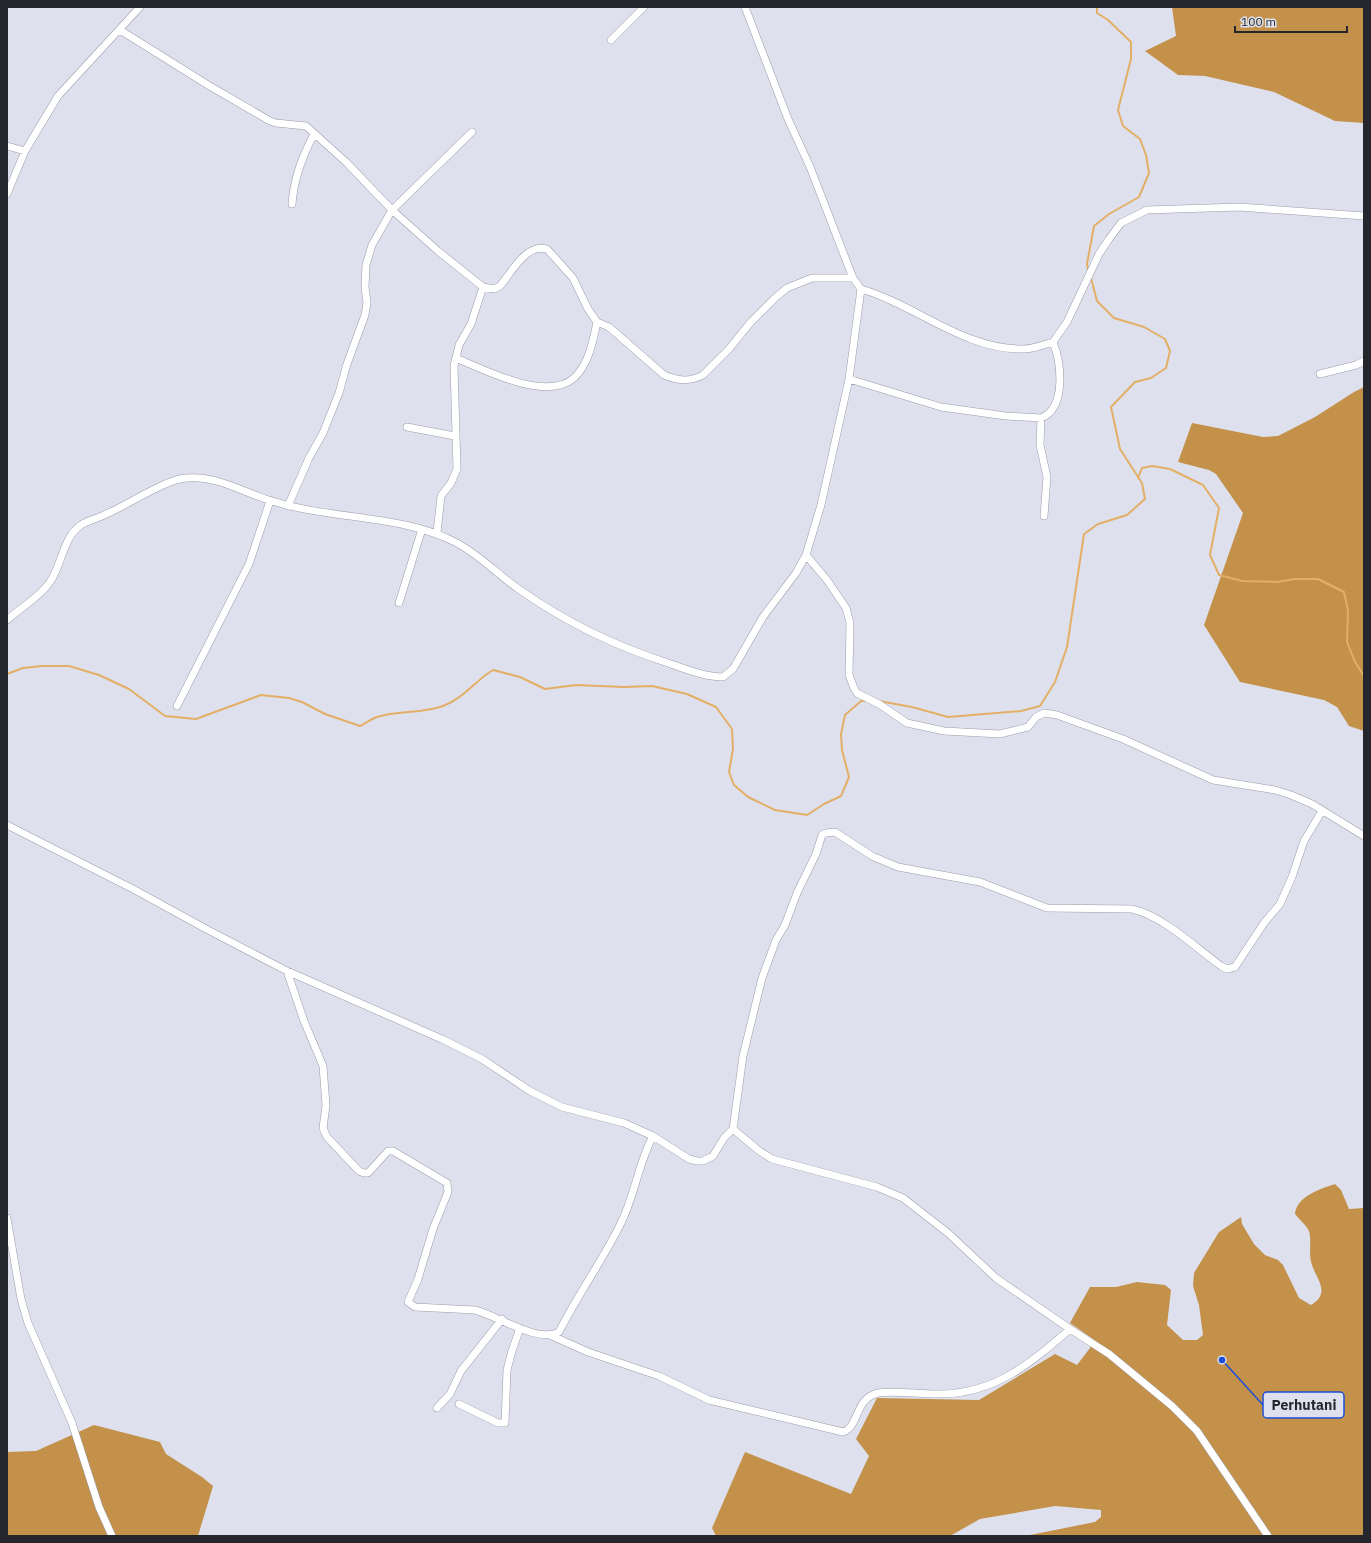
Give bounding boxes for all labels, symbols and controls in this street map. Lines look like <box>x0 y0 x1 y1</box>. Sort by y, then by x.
scale bar <box>1235 8 1347 34</box>
text: 100 m <box>1241 14 1276 29</box>
callout: Perhutani <box>1263 1392 1344 1418</box>
text: Perhutani <box>1272 1396 1336 1414</box>

